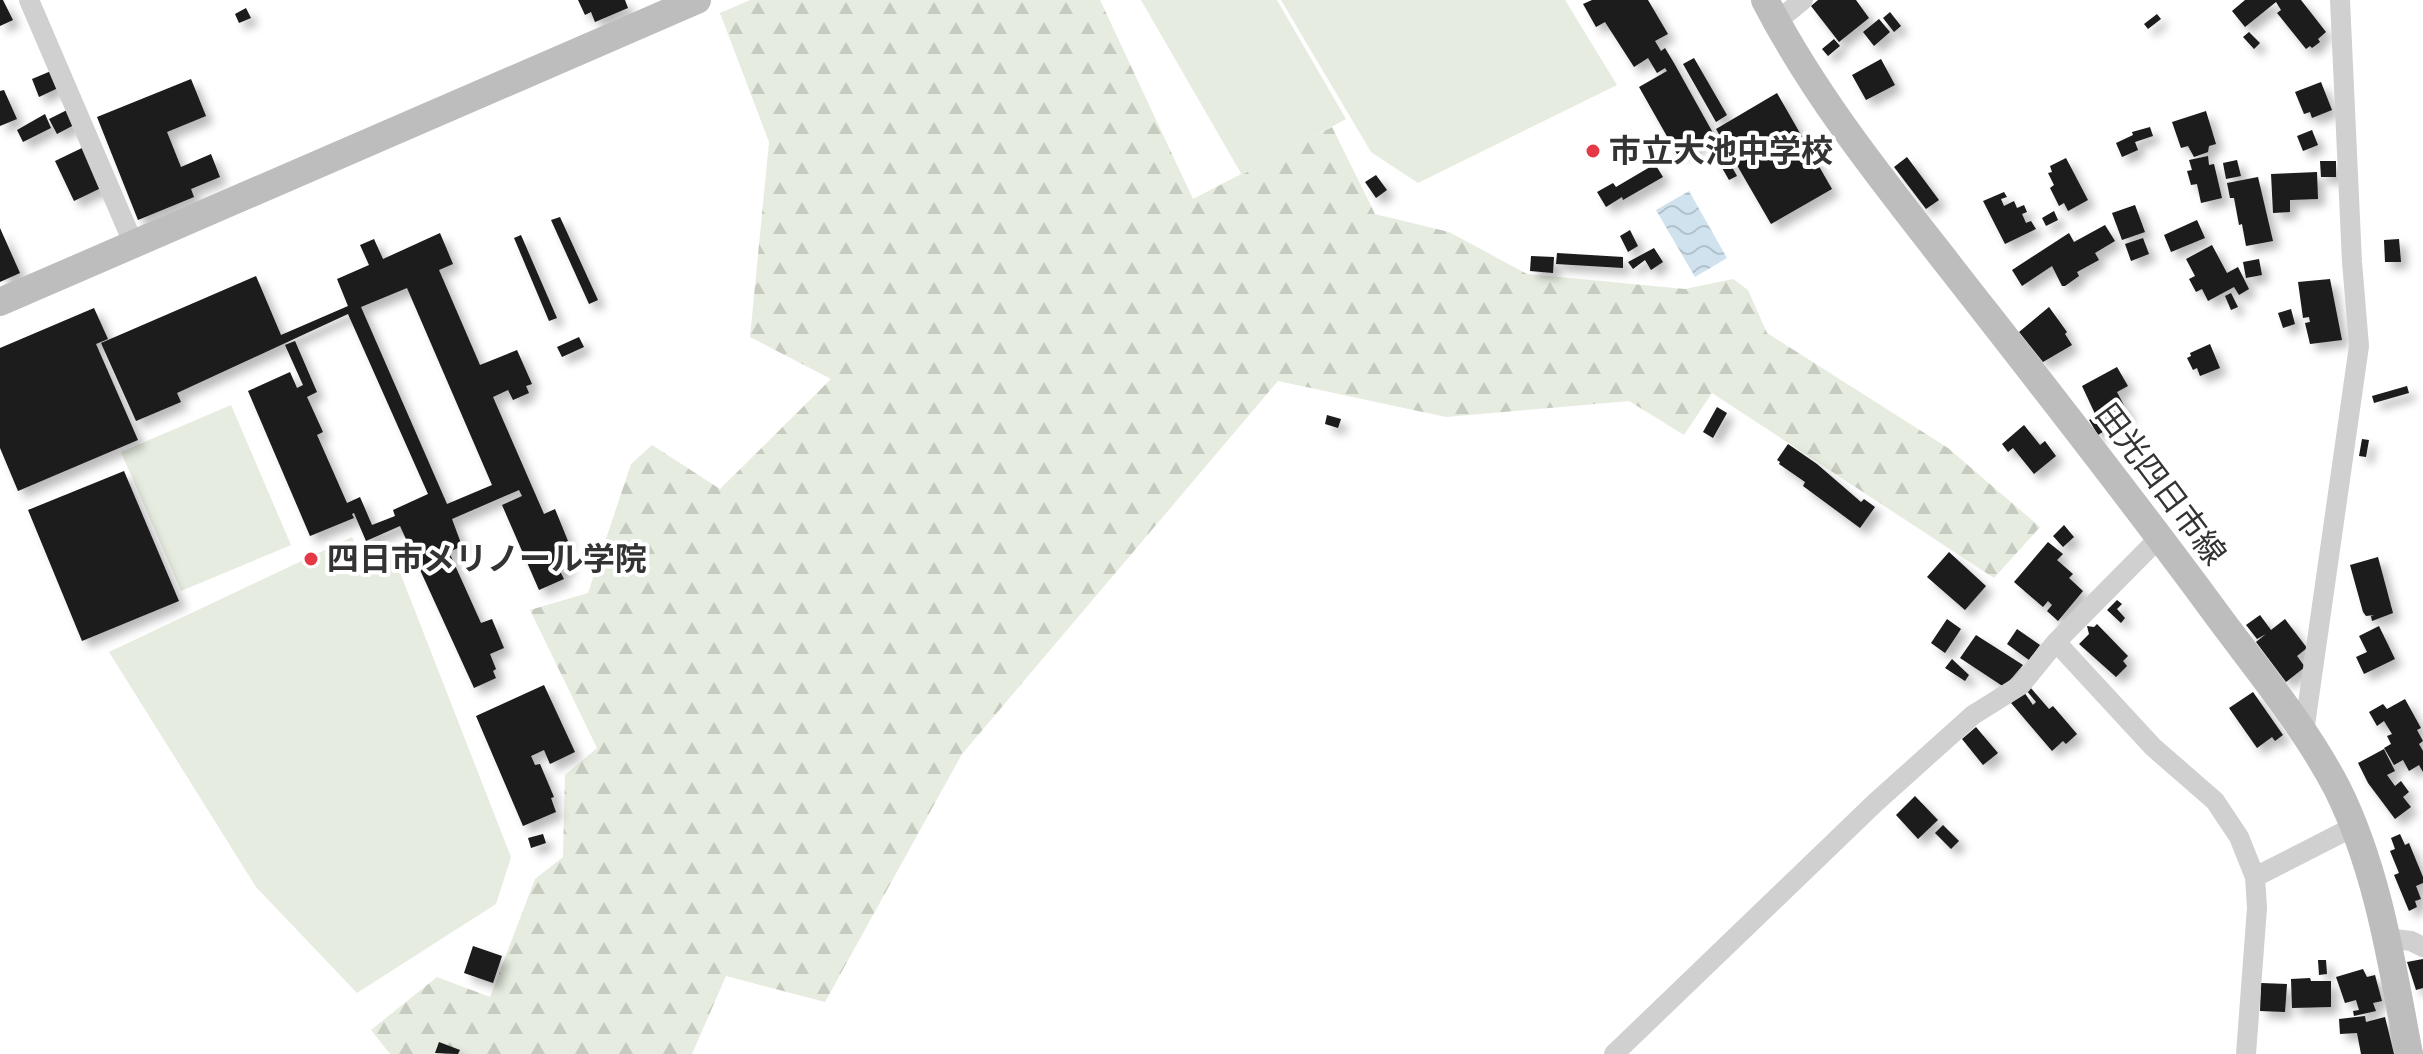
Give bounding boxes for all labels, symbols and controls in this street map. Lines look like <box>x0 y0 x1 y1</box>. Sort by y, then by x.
place label: 市立大池中学校 <box>1609 134 1833 168</box>
marker: 市立大池中学校 <box>1584 142 1602 160</box>
street label: 田光四日市線 <box>2090 397 2232 571</box>
place label: 四日市メリノール学院 <box>327 542 647 576</box>
marker: 四日市メリノール学院 <box>302 550 320 568</box>

